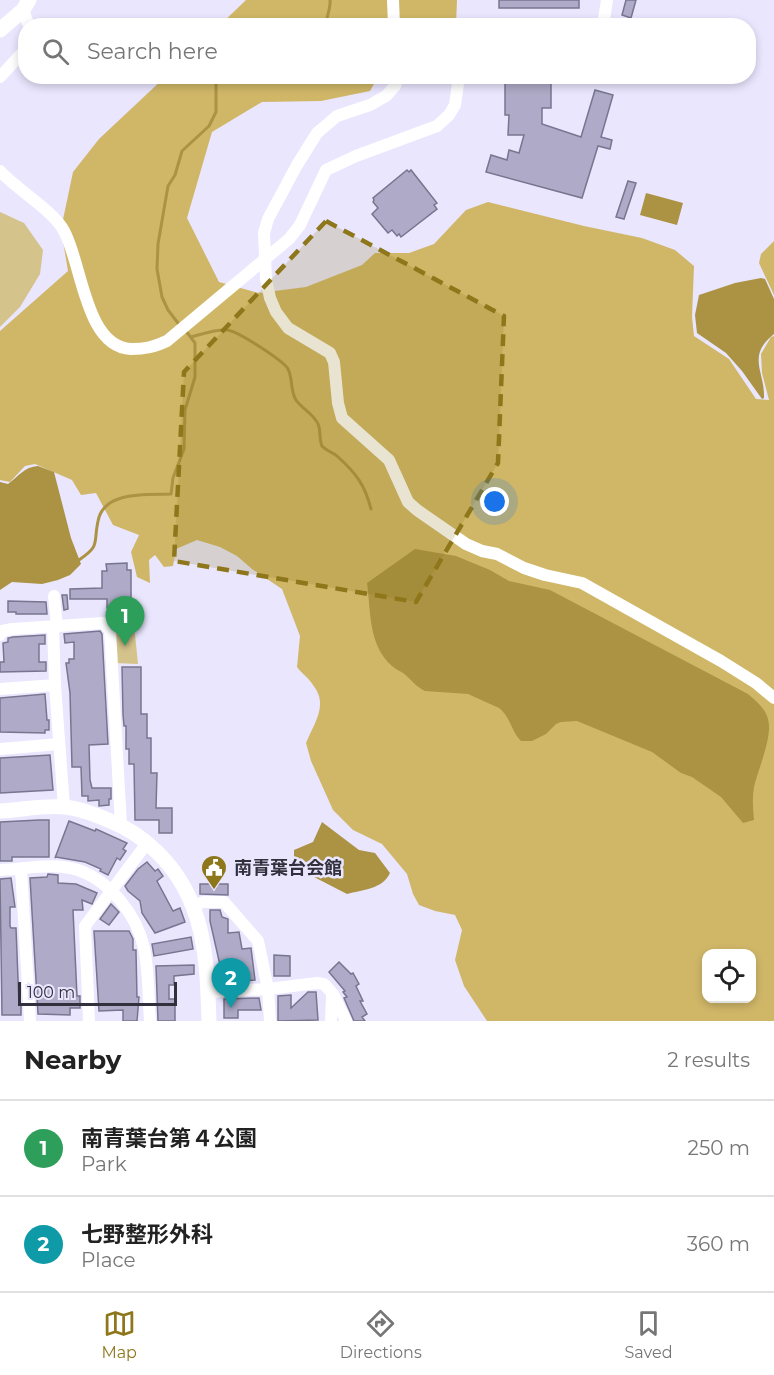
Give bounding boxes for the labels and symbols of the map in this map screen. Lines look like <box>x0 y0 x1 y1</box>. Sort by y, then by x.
your location <box>480 487 509 516</box>
pin: 1 <box>106 596 144 646</box>
public building icon: 南青葉台会館 <box>199 853 229 891</box>
place label: 南青葉台会館 <box>234 857 342 879</box>
pin: 2 <box>212 958 250 1008</box>
scale bar <box>18 979 177 1006</box>

